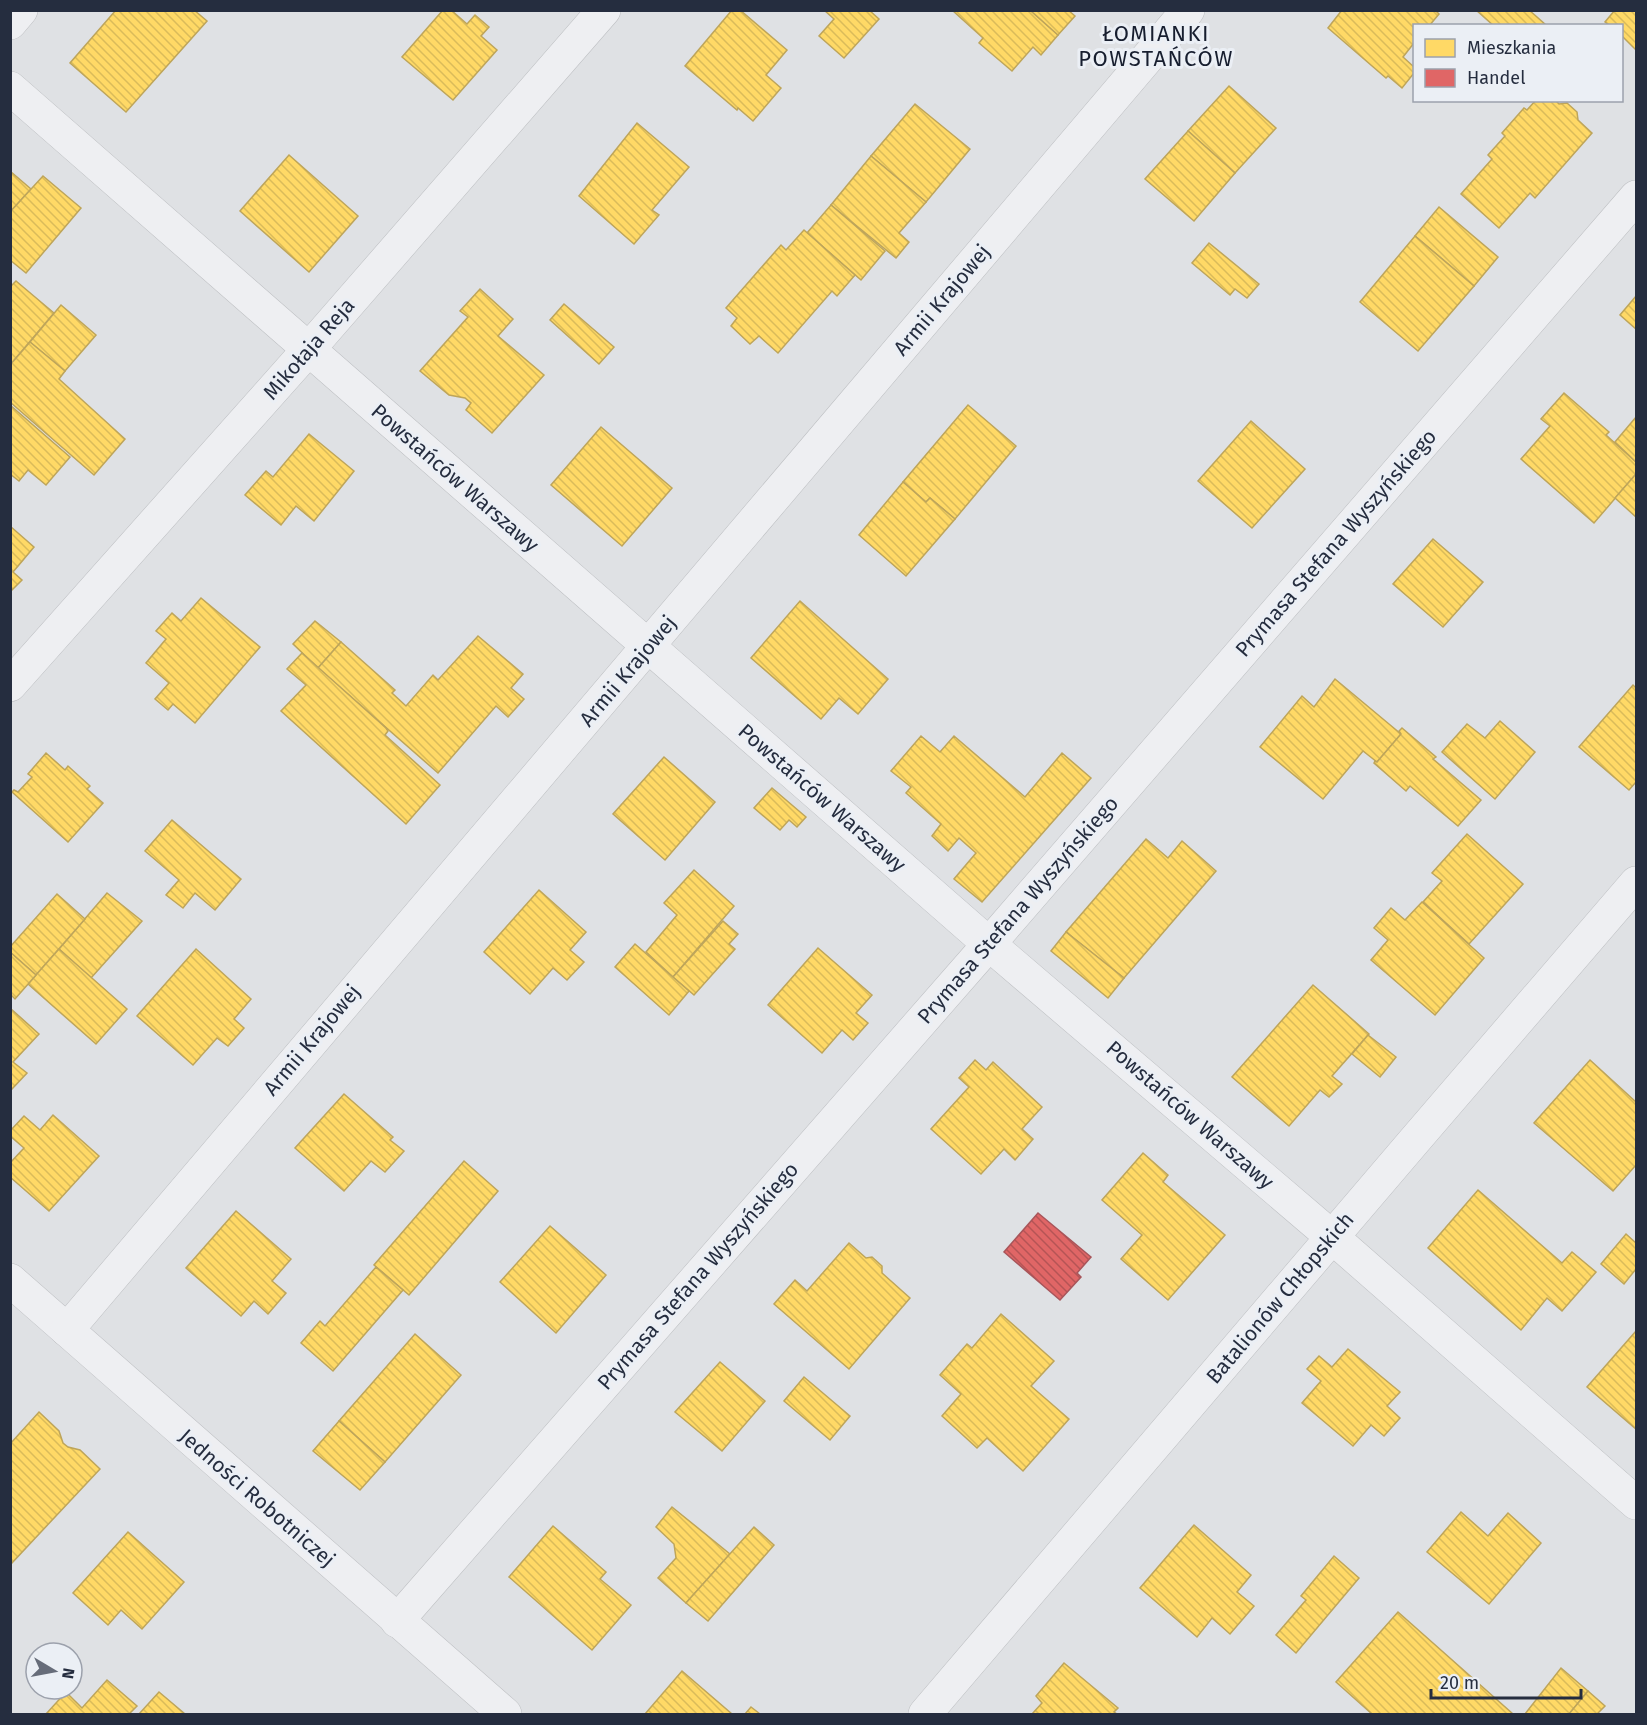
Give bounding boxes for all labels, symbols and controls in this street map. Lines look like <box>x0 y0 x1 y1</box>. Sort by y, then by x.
district label: ŁOMIANKI POWSTAŃCÓW <box>1078 20 1234 72</box>
legend <box>1413 24 1623 102</box>
text: Mieszkania <box>1467 37 1556 59</box>
text: Handel <box>1467 67 1525 89</box>
street label: Armii Krajowej <box>888 239 996 361</box>
street label: Mikołaja Reja <box>258 293 360 405</box>
street label: Powstańców Warszawy <box>366 398 545 558</box>
street label: Prymasa Stefana Wyszyńskiego <box>1230 424 1442 662</box>
street label: Armii Krajowej <box>574 610 682 732</box>
street label: Powstańców Warszawy <box>733 718 912 878</box>
street label: Prymasa Stefana Wyszyńskiego <box>912 791 1124 1029</box>
street label: Armii Krajowej <box>258 979 366 1101</box>
street label: Powstańców Warszawy <box>1101 1035 1280 1195</box>
street label: Prymasa Stefana Wyszyńskiego <box>592 1157 804 1395</box>
street label: Batalionów Chłopskich <box>1201 1207 1359 1389</box>
street label: Jedności Robotniczej <box>174 1423 340 1573</box>
north arrow <box>24 1641 84 1701</box>
scale bar <box>1431 1662 1581 1700</box>
text: N <box>58 1667 79 1680</box>
text: 20 m <box>1440 1672 1479 1694</box>

